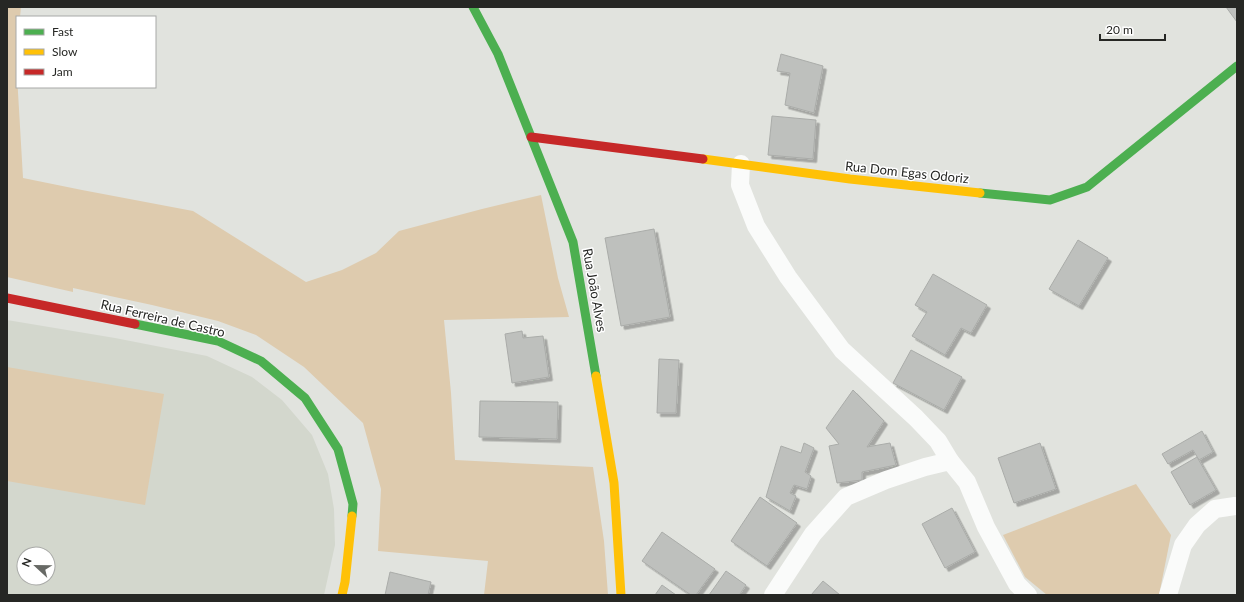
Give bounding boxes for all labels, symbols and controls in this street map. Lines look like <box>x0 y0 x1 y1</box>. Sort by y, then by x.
legend <box>16 16 156 88</box>
scale bar <box>1100 16 1165 42</box>
text: 20 m <box>1106 22 1133 37</box>
text: Fast <box>52 24 74 39</box>
text: Slow <box>52 44 78 59</box>
text: Jam <box>52 64 73 79</box>
street label: Rua Dom Egas Odoriz <box>844 158 970 186</box>
street label: Rua João Alves <box>580 247 610 333</box>
street label: Rua Ferreira de Castro <box>99 296 227 340</box>
north arrow <box>16 546 56 586</box>
text: N <box>19 556 34 568</box>

